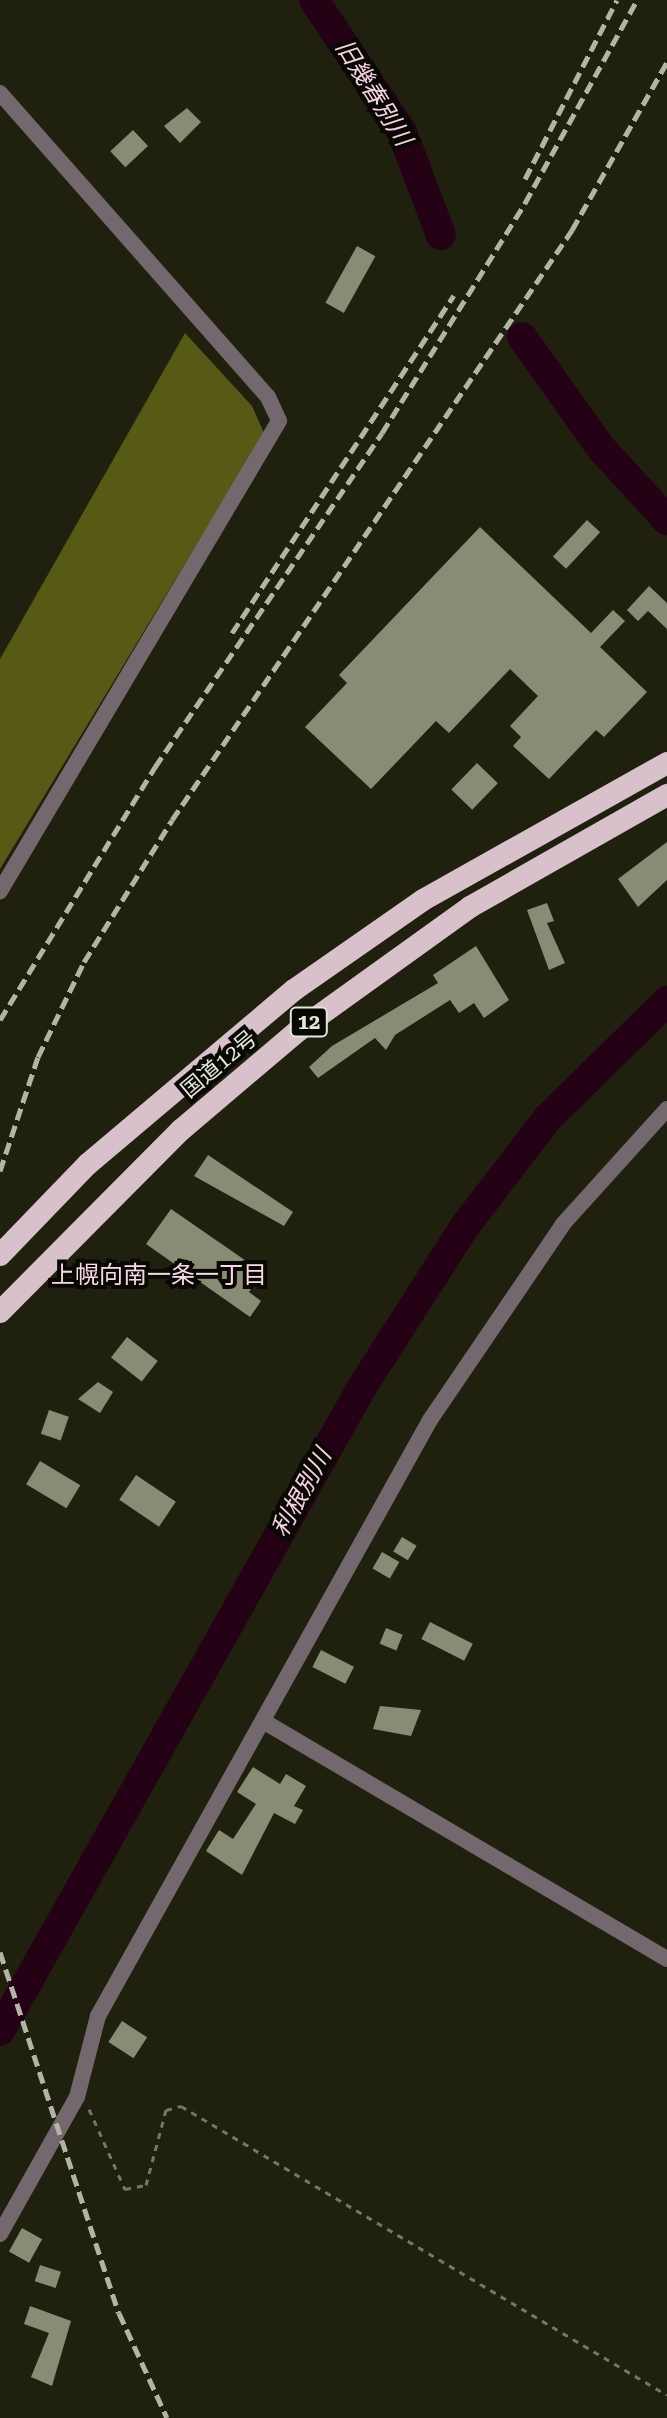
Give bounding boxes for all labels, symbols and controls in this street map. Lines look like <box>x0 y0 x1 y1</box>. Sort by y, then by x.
water label: 旧幾春別川 <box>329 34 417 152</box>
road number: 12 <box>289 1006 329 1038</box>
street label: 国道12号 <box>176 1025 262 1103</box>
district label: 上幌向南一条一丁目 <box>51 1262 267 1290</box>
water label: 利根別川 <box>266 1444 338 1542</box>

